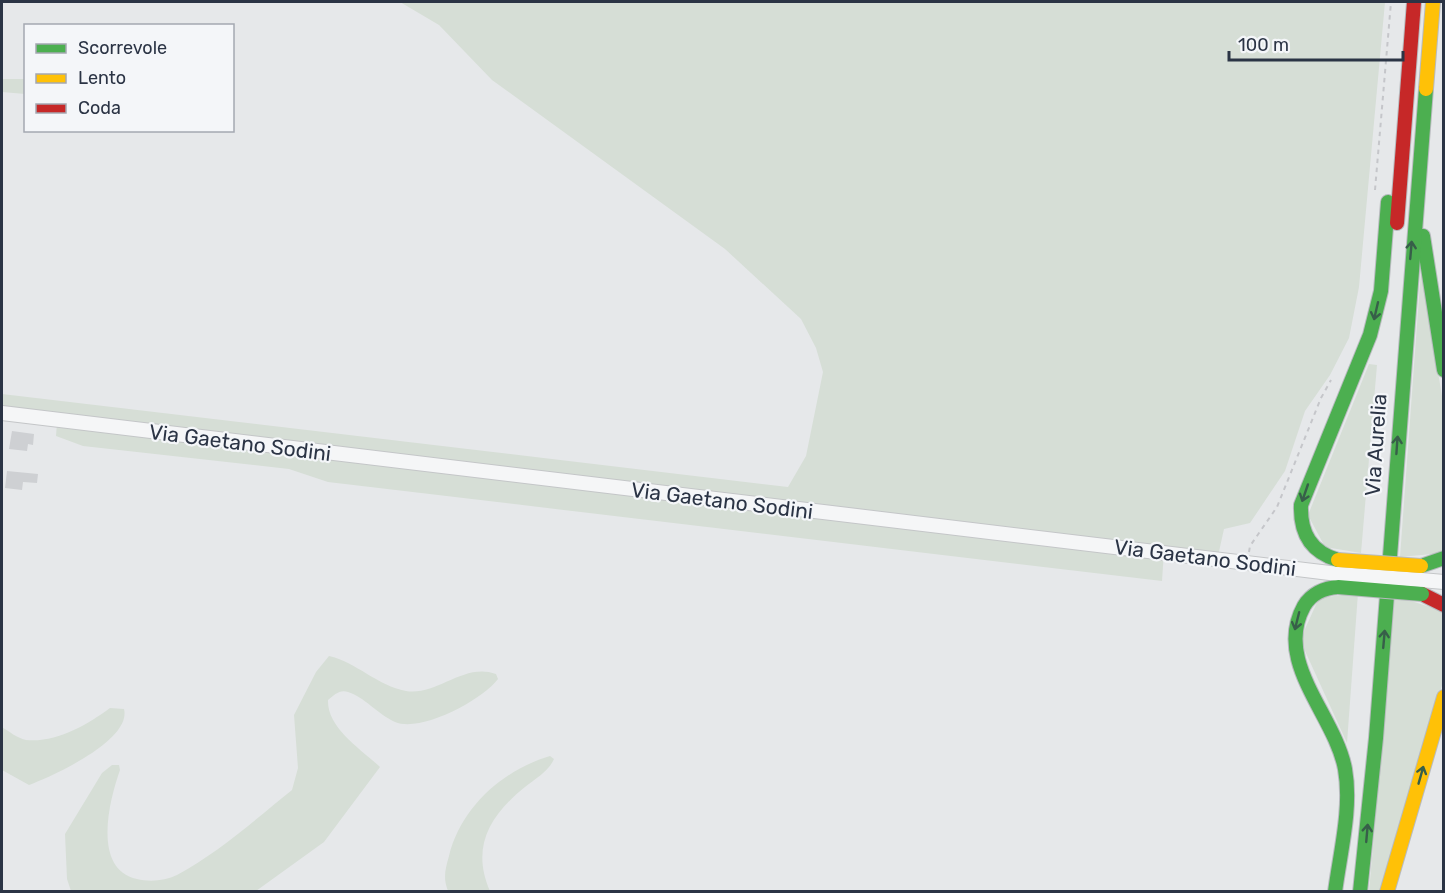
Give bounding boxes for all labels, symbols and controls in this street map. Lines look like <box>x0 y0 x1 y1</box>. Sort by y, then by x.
legend <box>24 24 234 132</box>
scale bar <box>1229 24 1403 62</box>
text: 100 m <box>1238 34 1289 56</box>
text: Scorrevole <box>78 37 167 59</box>
text: Lento <box>78 67 126 89</box>
text: Coda <box>78 97 121 119</box>
one-way arrow <box>1406 241 1417 261</box>
one-way arrow <box>1370 301 1381 320</box>
street label: Via Aurelia <box>1359 393 1392 497</box>
street label: Via Gaetano Sodini <box>148 419 333 466</box>
one-way arrow <box>1392 435 1403 455</box>
street label: Via Gaetano Sodini <box>630 477 815 524</box>
one-way arrow <box>1299 483 1310 501</box>
street label: Via Gaetano Sodini <box>1113 534 1298 581</box>
one-way arrow <box>1291 611 1303 630</box>
one-way arrow <box>1379 630 1390 650</box>
one-way arrow <box>1416 766 1427 785</box>
one-way arrow <box>1362 824 1373 844</box>

